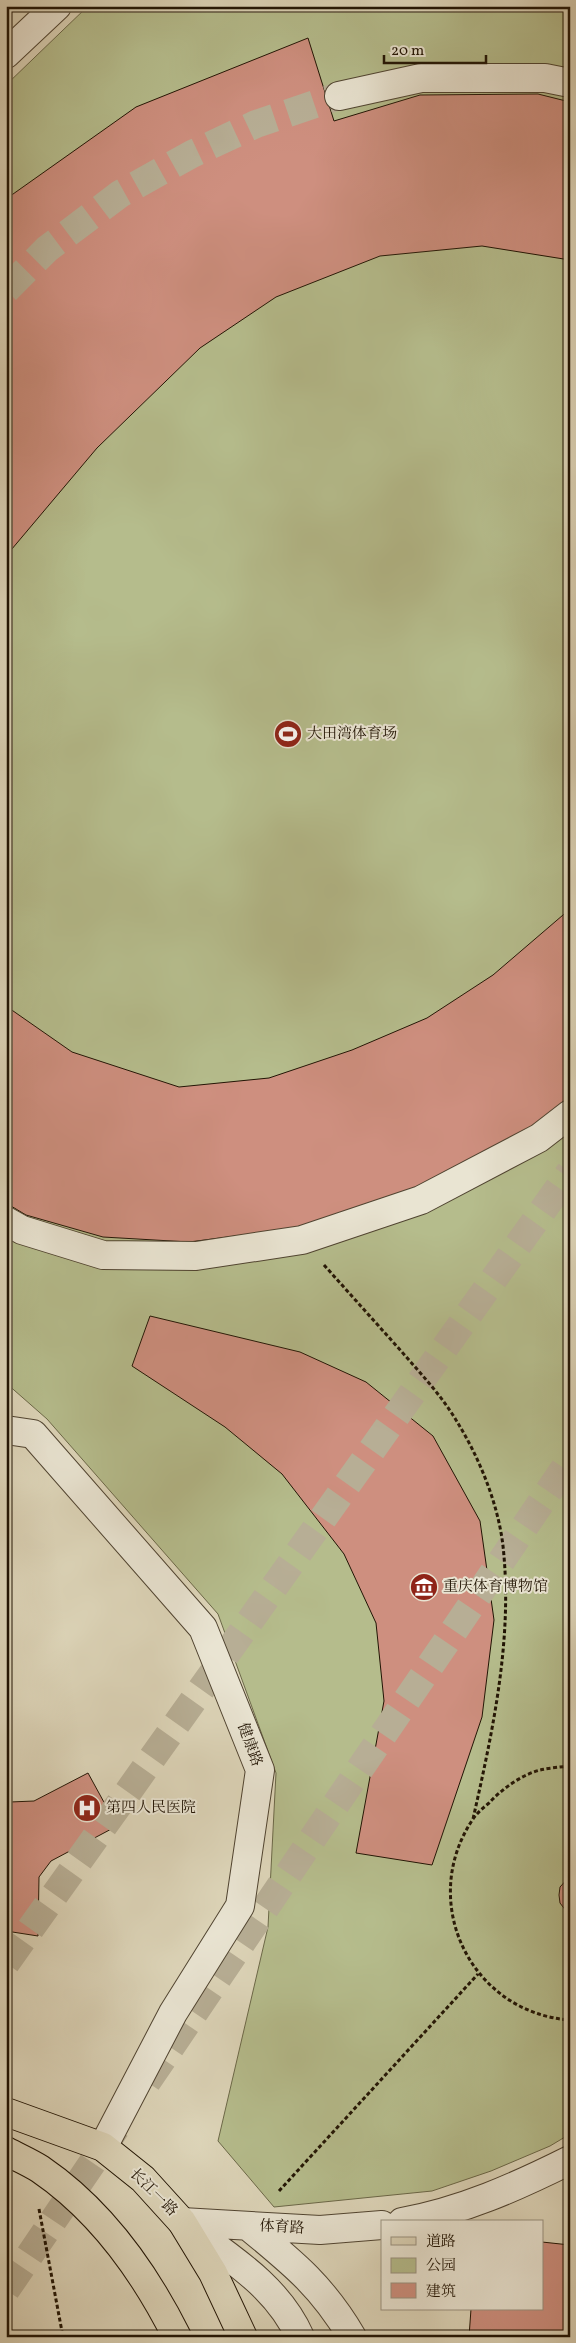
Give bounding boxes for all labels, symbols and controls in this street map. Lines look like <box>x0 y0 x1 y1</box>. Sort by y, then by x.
scale bar <box>384 32 486 64</box>
text: 20 m <box>391 41 424 62</box>
sports icon: 大田湾体育场 <box>273 719 303 749</box>
place label: 大田湾体育场 <box>307 724 397 745</box>
museum icon: 重庆体育博物馆 <box>409 1572 439 1602</box>
place label: 重庆体育博物馆 <box>443 1577 548 1598</box>
street label: 健康路 <box>231 1720 267 1770</box>
hospital icon: 第四人民医院 <box>72 1793 102 1823</box>
place label: 第四人民医院 <box>106 1798 196 1819</box>
street label: 长江一路 <box>124 2164 182 2222</box>
street label: 体育路 <box>259 2216 305 2240</box>
legend <box>381 2220 544 2310</box>
text: 道路 <box>426 2232 456 2253</box>
text: 公园 <box>426 2256 456 2277</box>
text: 建筑 <box>426 2282 456 2303</box>

